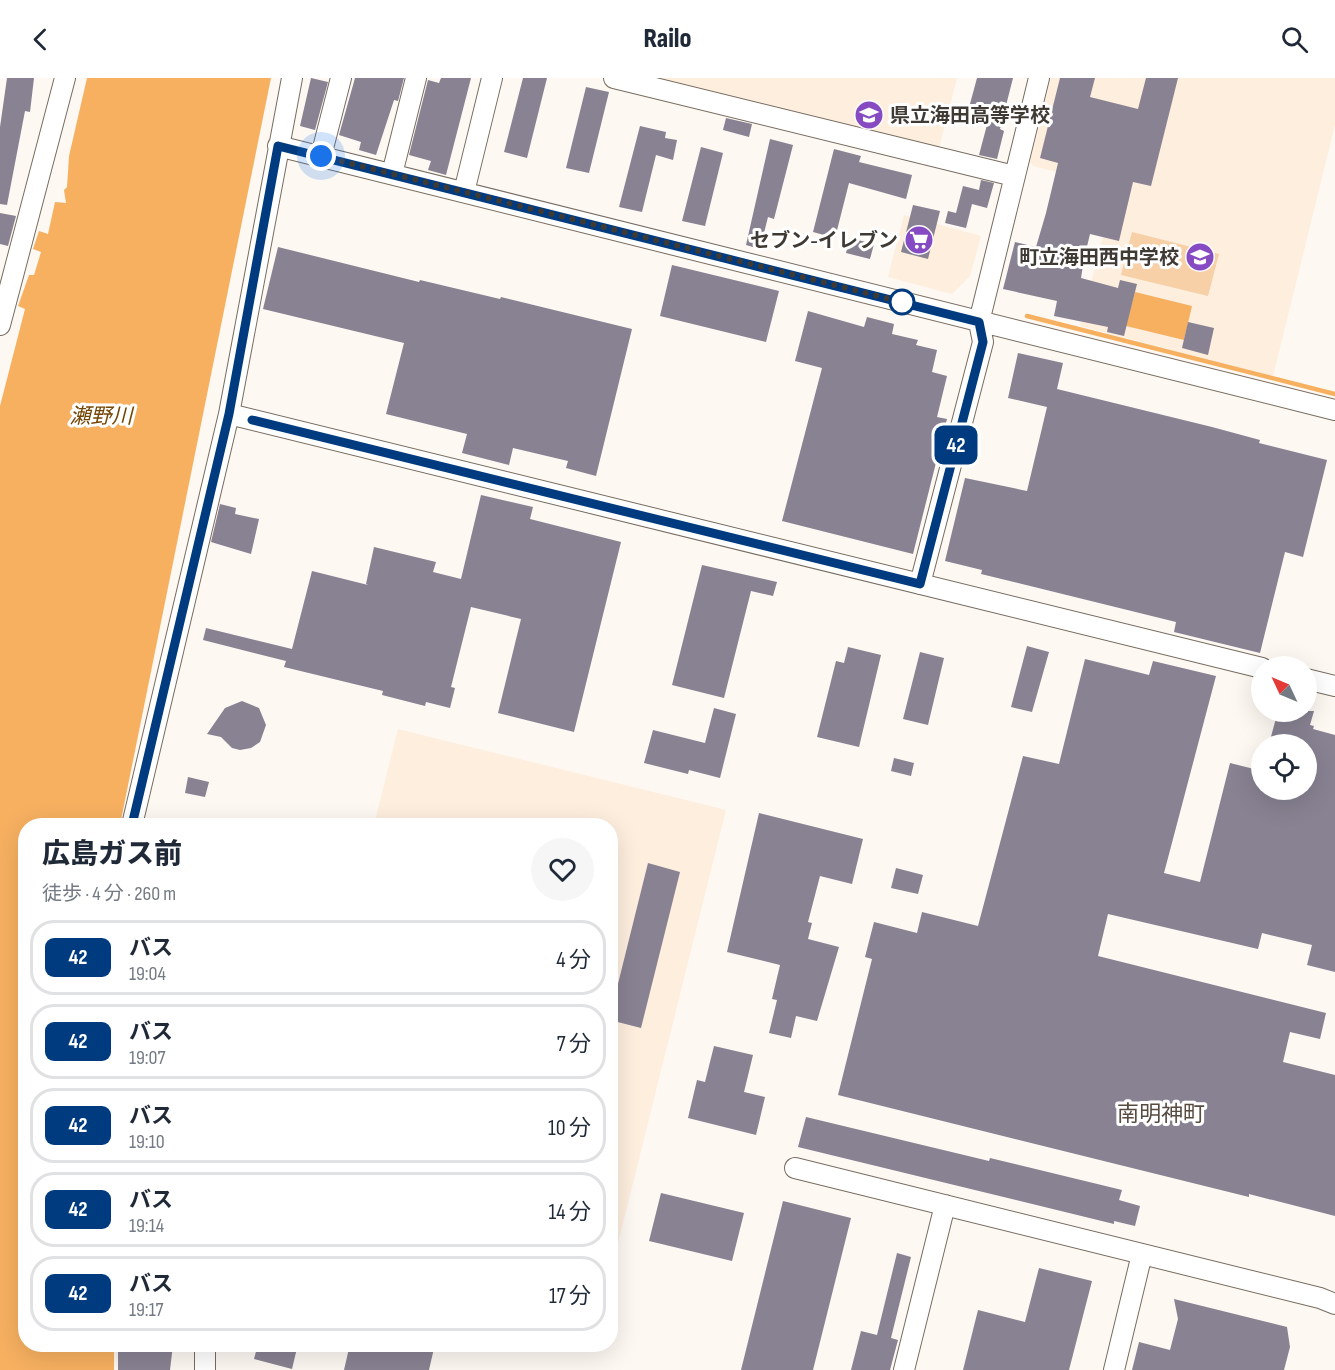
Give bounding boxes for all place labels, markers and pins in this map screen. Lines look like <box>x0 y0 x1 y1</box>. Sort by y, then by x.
school or university icon: 県立海田高等学校 <box>853 99 885 131</box>
place label: 県立海田高等学校 <box>890 104 1050 128</box>
supermarket icon: セブン-イレブン <box>903 224 935 256</box>
place label: セブン-イレブン <box>750 229 898 253</box>
school or university icon: 町立海田西中学校 <box>1184 241 1216 273</box>
place label: 町立海田西中学校 <box>1019 246 1179 270</box>
unlabelled marker <box>889 289 915 315</box>

